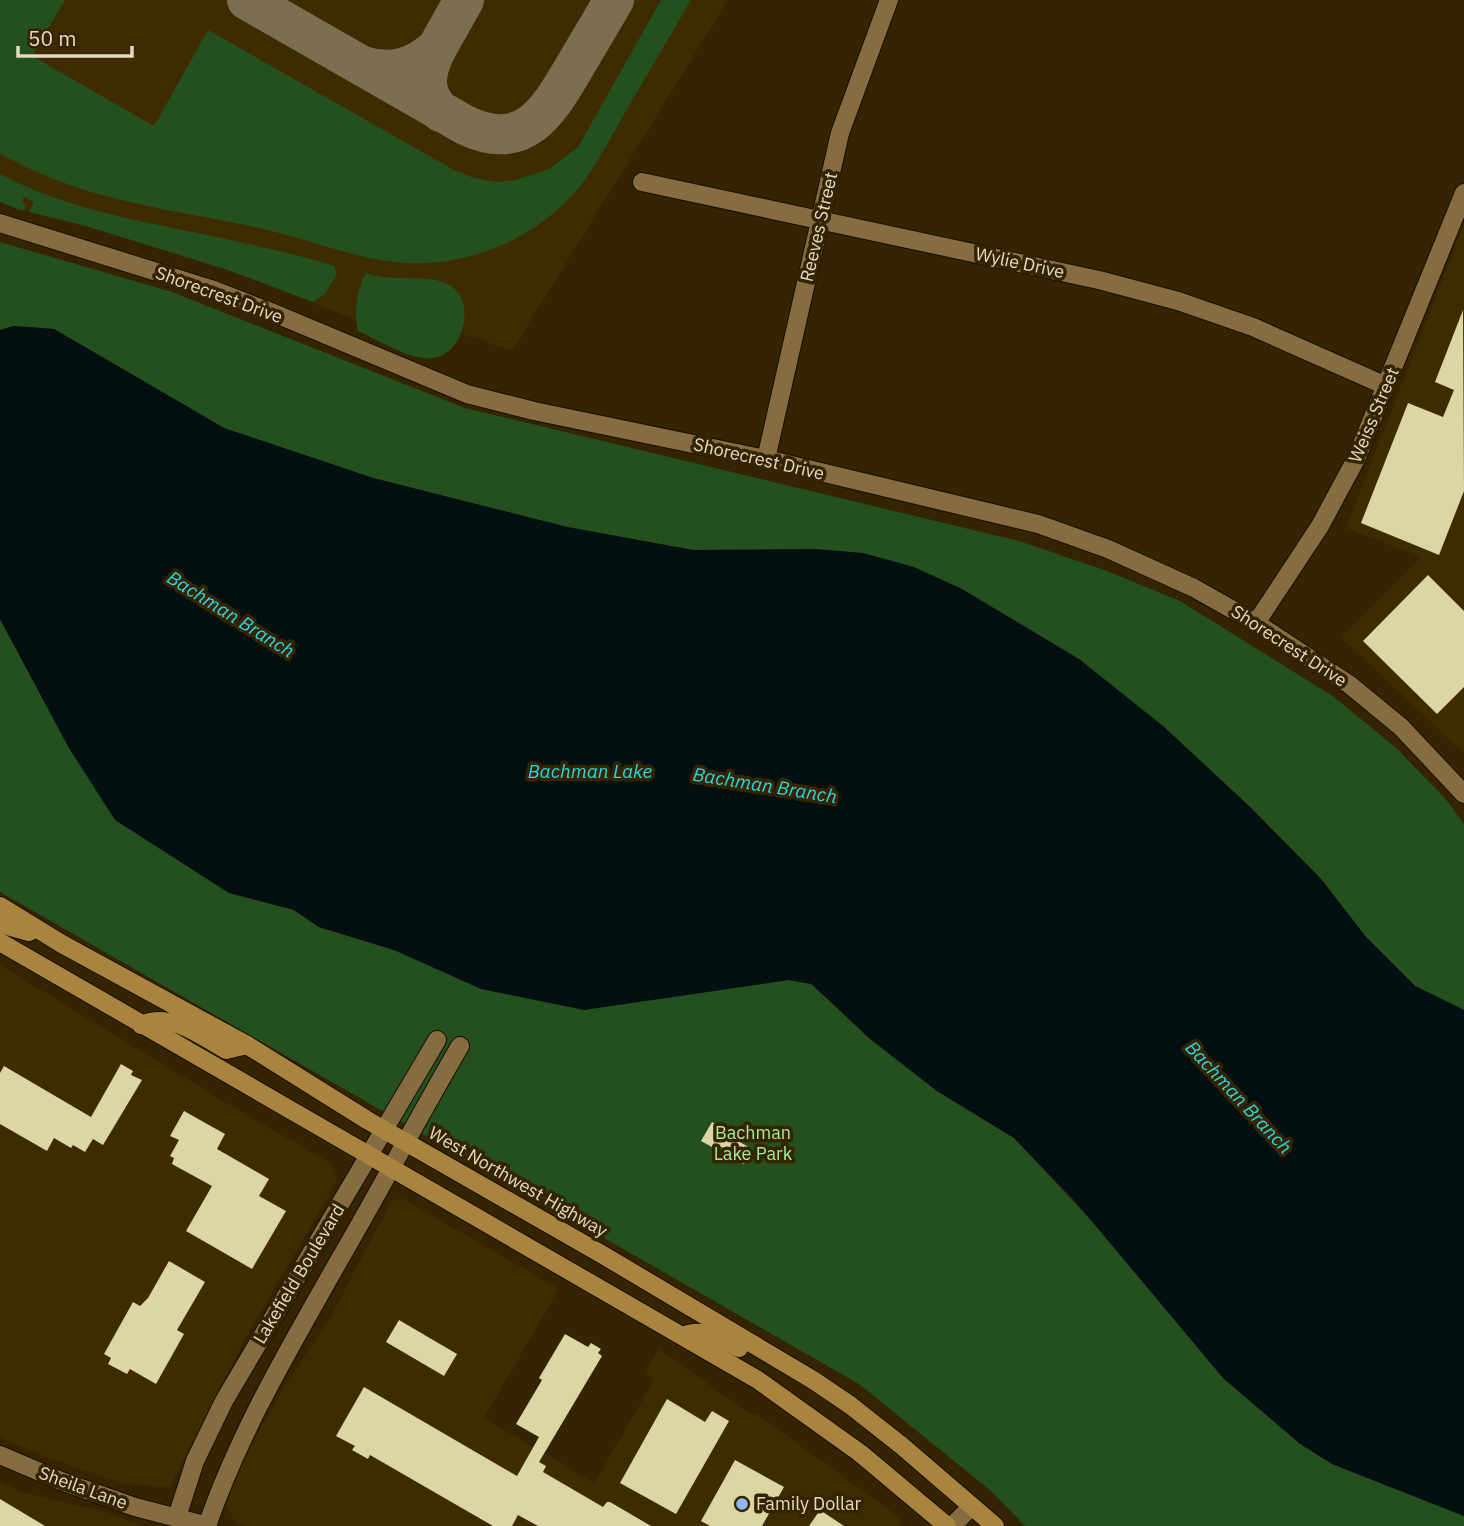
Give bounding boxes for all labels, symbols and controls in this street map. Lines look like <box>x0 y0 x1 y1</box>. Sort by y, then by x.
scale bar <box>18 14 131 58</box>
text: 50 m <box>28 24 77 52</box>
street label: Reeves Street <box>795 170 842 284</box>
street label: Wylie Drive <box>974 242 1067 283</box>
street label: Shorecrest Drive <box>152 261 286 328</box>
street label: Weiss Street <box>1343 364 1404 466</box>
street label: Shorecrest Drive <box>691 432 827 485</box>
water label: Bachman Branch <box>163 565 299 663</box>
street label: Shorecrest Drive <box>1227 600 1352 692</box>
water label: Bachman Lake <box>528 759 653 783</box>
water label: Bachman Branch <box>691 762 839 808</box>
water label: Bachman Branch <box>1181 1036 1297 1158</box>
street label: West Northwest Highway <box>425 1121 612 1242</box>
park label: Bachman Lake Park <box>714 1121 793 1165</box>
street label: Lakefield Boulevard <box>248 1200 349 1348</box>
street label: Sheila Lane <box>36 1461 131 1514</box>
place label: Family Dollar <box>756 1492 862 1515</box>
marker: Family Dollar <box>734 1496 750 1512</box>

